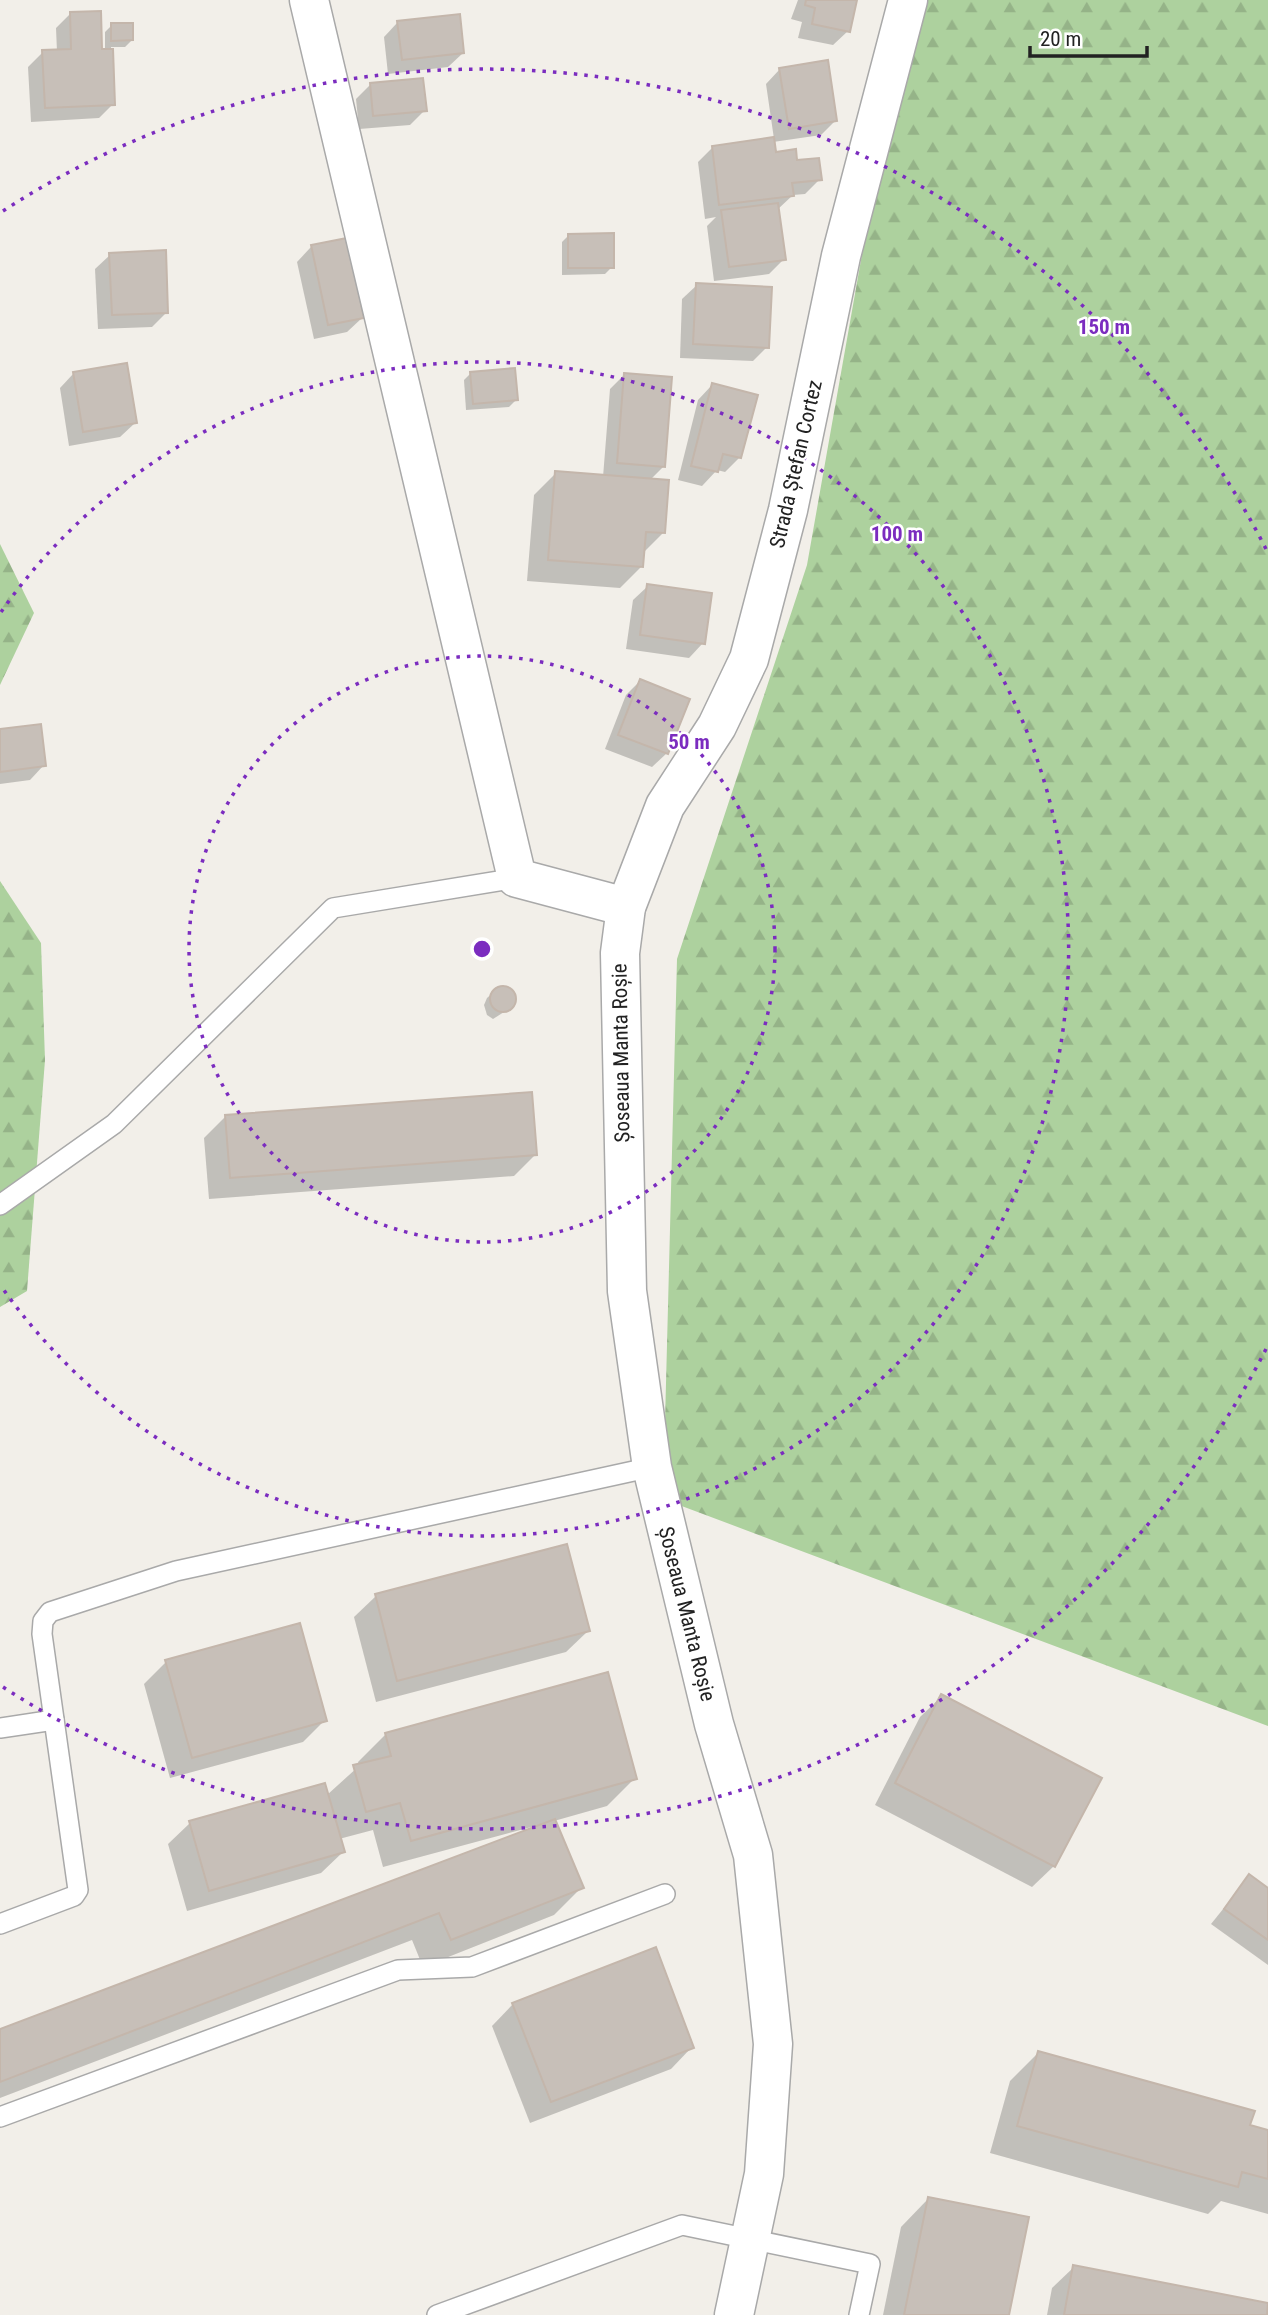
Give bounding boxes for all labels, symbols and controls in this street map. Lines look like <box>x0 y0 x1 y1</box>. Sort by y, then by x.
scale bar <box>1030 14 1147 58</box>
text: 20 m <box>1040 27 1081 51</box>
text: 150 m <box>1078 315 1130 339</box>
street label: Strada Ștefan Cortez <box>765 378 827 550</box>
text: 100 m <box>871 522 923 546</box>
text: 50 m <box>668 730 710 754</box>
centre of rings <box>470 937 494 961</box>
street label: Șoseaua Manta Roșie <box>607 963 635 1143</box>
street label: Șoseaua Manta Roșie <box>654 1524 720 1704</box>

